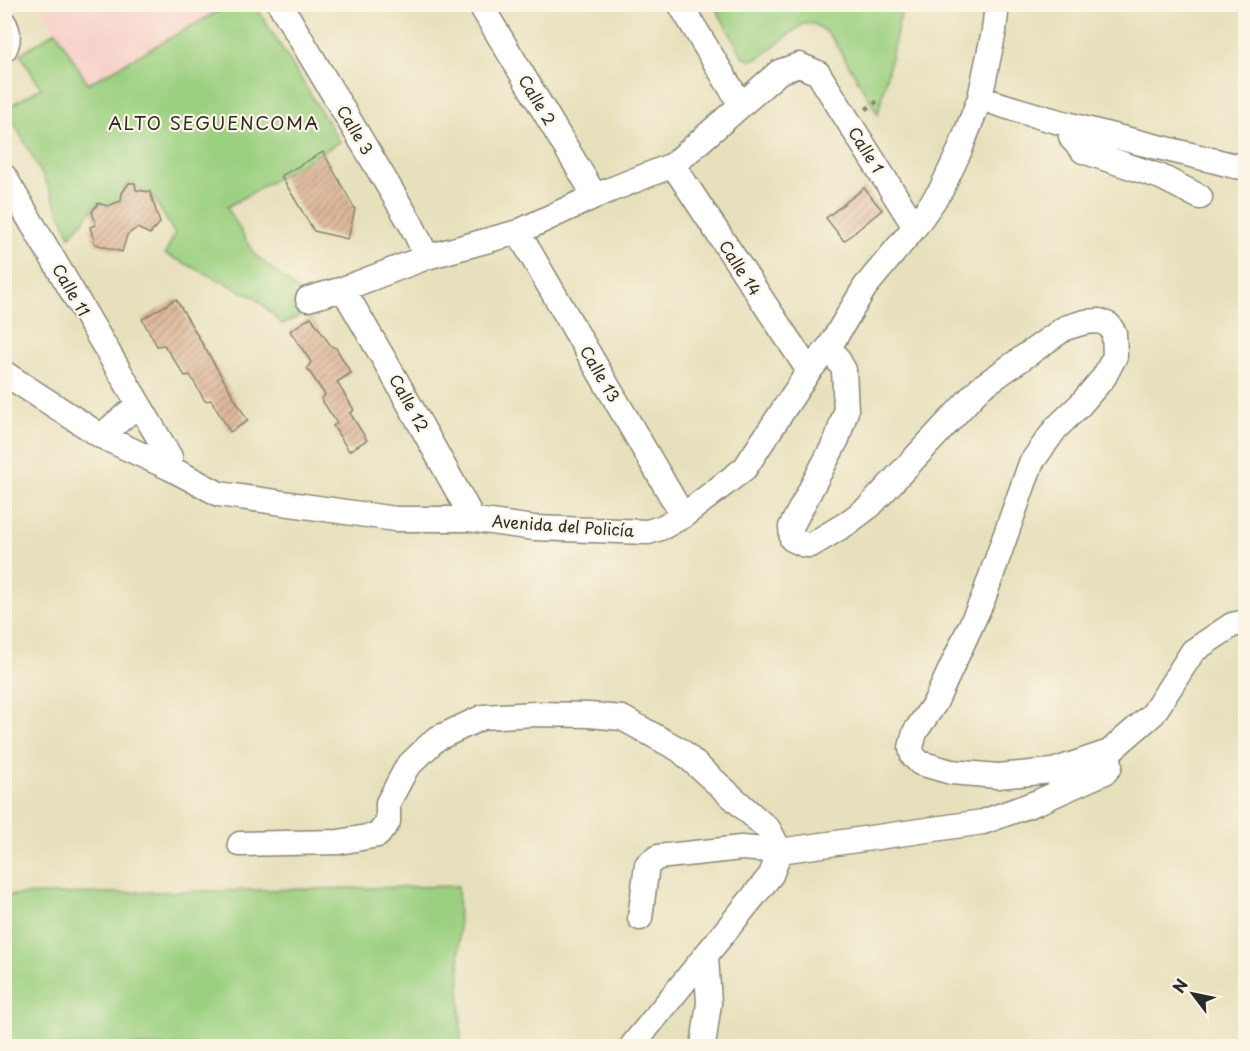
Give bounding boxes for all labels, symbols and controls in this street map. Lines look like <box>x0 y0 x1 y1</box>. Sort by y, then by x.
street label: Calle 2 <box>513 70 562 129</box>
street label: Calle 3 <box>332 100 380 159</box>
district label: ALTO SEGUENCOMA <box>108 109 320 136</box>
street label: Calle 1 <box>843 122 890 177</box>
street label: Calle 14 <box>714 235 768 300</box>
street label: Calle 11 <box>47 259 97 320</box>
street label: Calle 13 <box>575 341 627 406</box>
street label: Calle 12 <box>384 369 436 436</box>
street label: Avenida del Policía <box>491 508 635 542</box>
north arrow <box>1163 964 1223 1024</box>
text: N <box>1166 974 1193 997</box>

